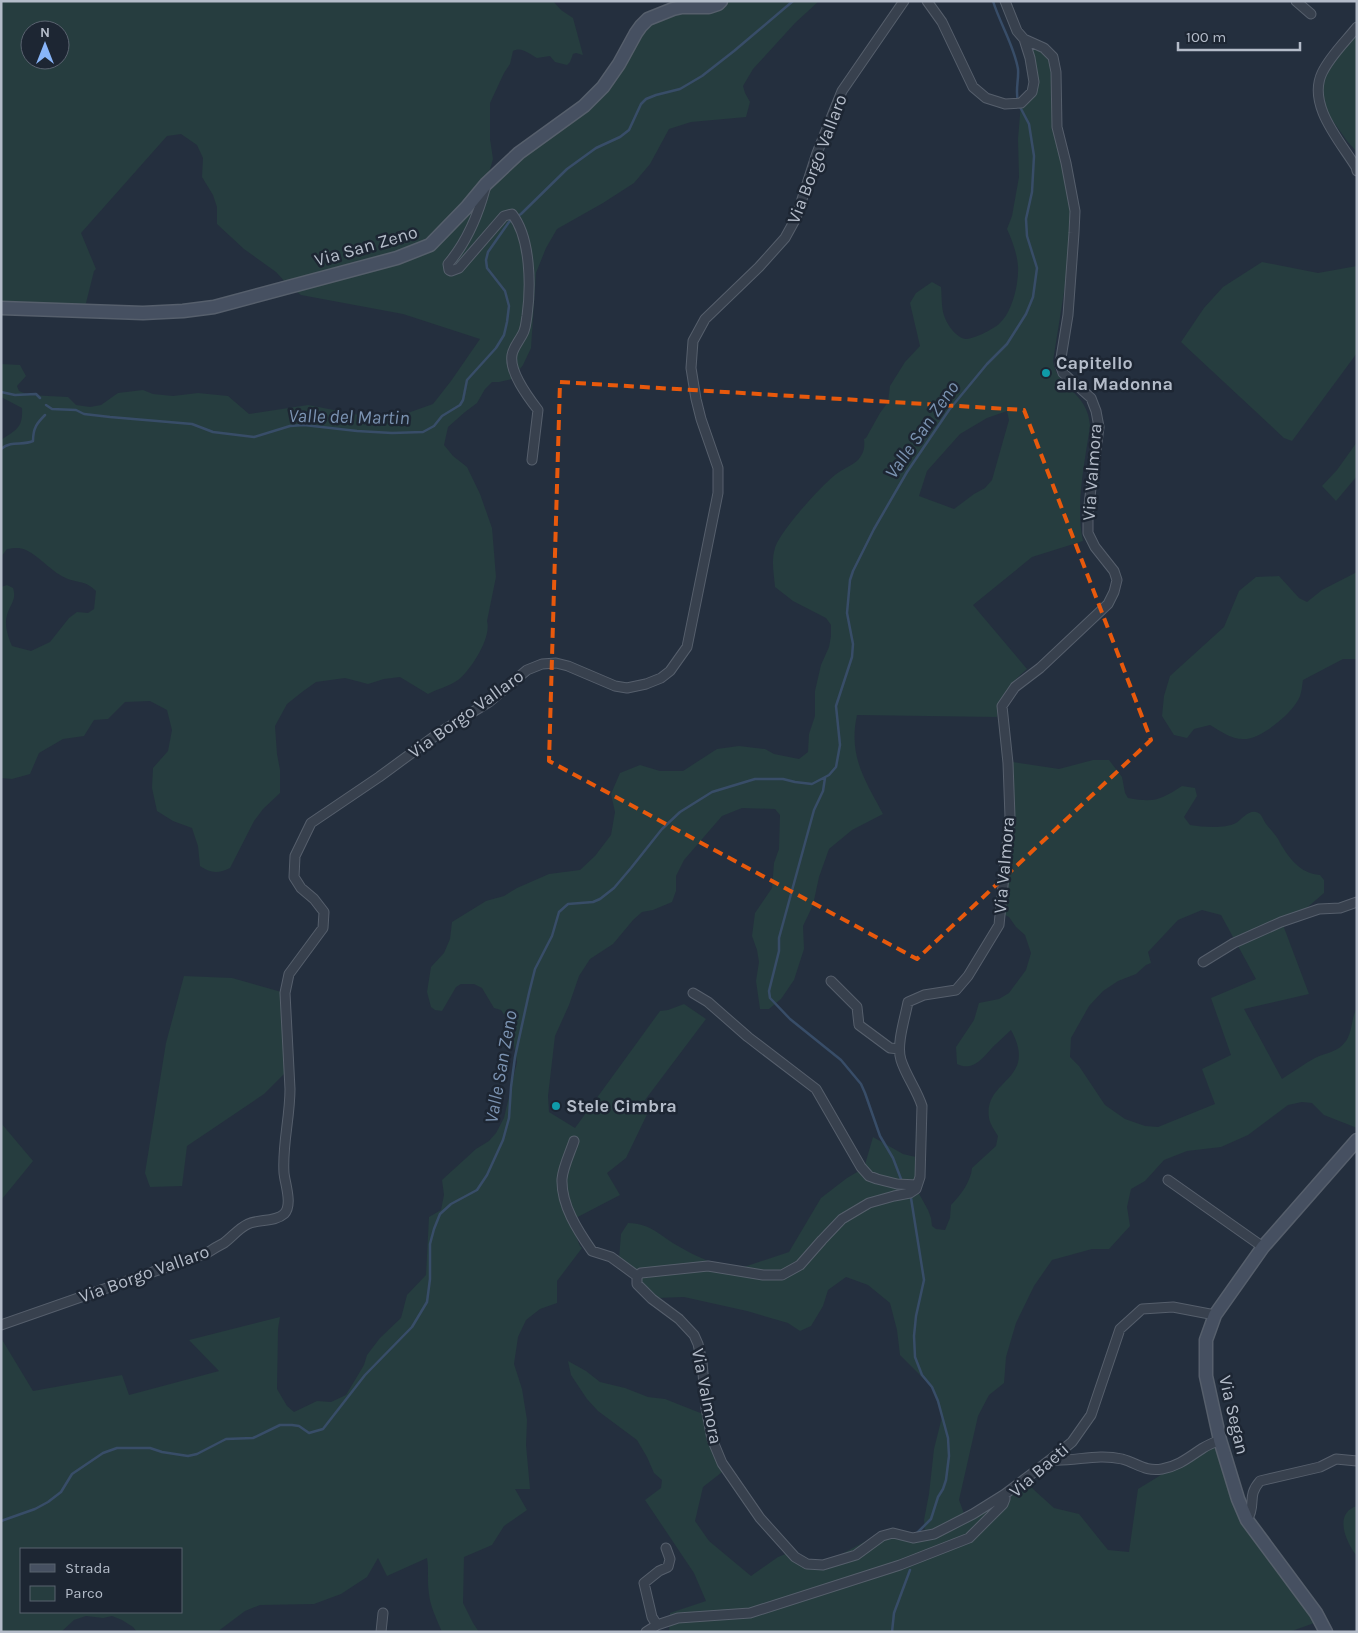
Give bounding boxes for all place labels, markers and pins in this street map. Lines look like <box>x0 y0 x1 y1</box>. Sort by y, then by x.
place label: Capitello alla Madonna <box>1056 352 1173 395</box>
marker: Capitello alla Madonna <box>1040 367 1052 379</box>
place label: Stele Cimbra <box>566 1095 677 1117</box>
marker: Stele Cimbra <box>550 1100 562 1112</box>

